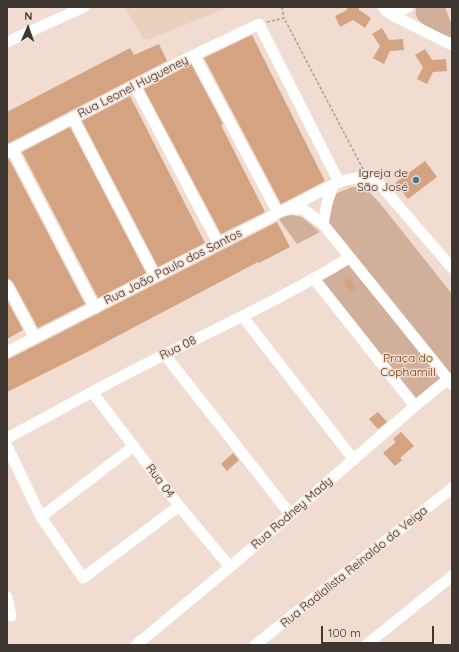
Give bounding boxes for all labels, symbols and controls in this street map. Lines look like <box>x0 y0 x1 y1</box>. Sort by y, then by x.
north arrow <box>8 8 48 48</box>
text: N <box>24 9 33 23</box>
street label: Rua Leonel Hugueney <box>75 53 191 121</box>
place label: Igreja de São José <box>357 166 408 194</box>
marker: Igreja de São José <box>411 175 421 185</box>
street label: Rua João Paulo dos Santos <box>102 226 244 308</box>
street label: Rua 08 <box>157 333 199 363</box>
park label: Praça do Cophamill <box>380 351 436 379</box>
street label: Rua 04 <box>143 461 177 501</box>
street label: Rua Rodney Mady <box>248 474 336 552</box>
street label: Rua Radialista Reinaldo da Veiga <box>278 503 430 631</box>
scale bar <box>323 618 436 644</box>
text: 100 m <box>328 625 361 640</box>

